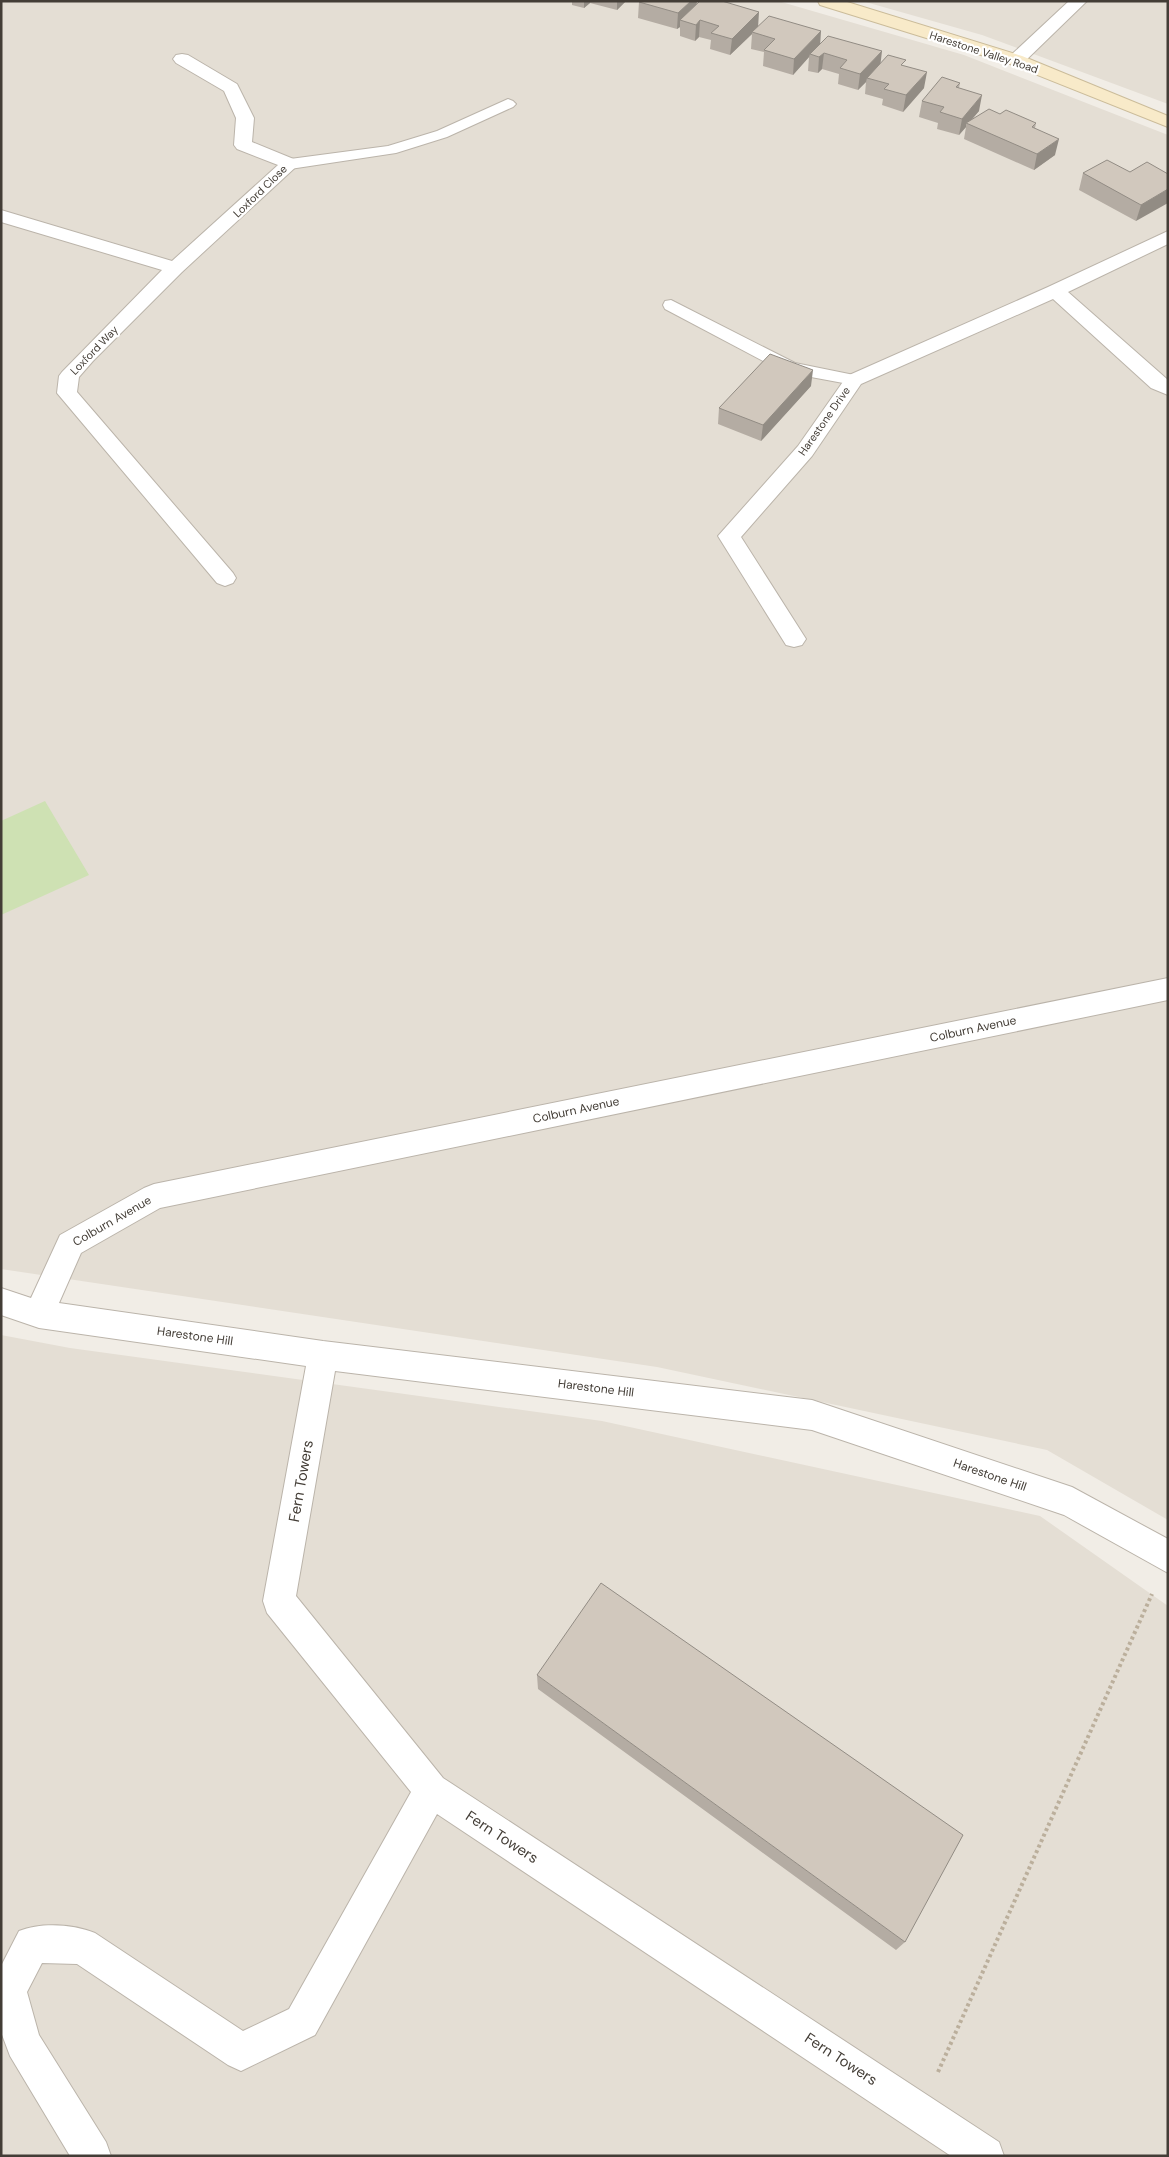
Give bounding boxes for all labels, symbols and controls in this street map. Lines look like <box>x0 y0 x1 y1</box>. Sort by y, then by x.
street label: Harestone Valley Road <box>928 28 1040 76</box>
street label: Loxford Close <box>230 162 290 220</box>
street label: Loxford Way <box>67 322 121 378</box>
street label: Harestone Drive <box>795 384 853 458</box>
street label: Colburn Avenue <box>928 1012 1018 1046</box>
street label: Colburn Avenue <box>531 1093 621 1127</box>
street label: Colburn Avenue <box>70 1192 154 1250</box>
street label: Harestone Hill <box>156 1323 234 1349</box>
street label: Harestone Hill <box>557 1375 635 1401</box>
street label: Fern Towers <box>284 1438 318 1524</box>
street label: Harestone Hill <box>951 1455 1029 1495</box>
street label: Fern Towers <box>462 1806 542 1868</box>
street label: Fern Towers <box>801 2028 881 2090</box>

